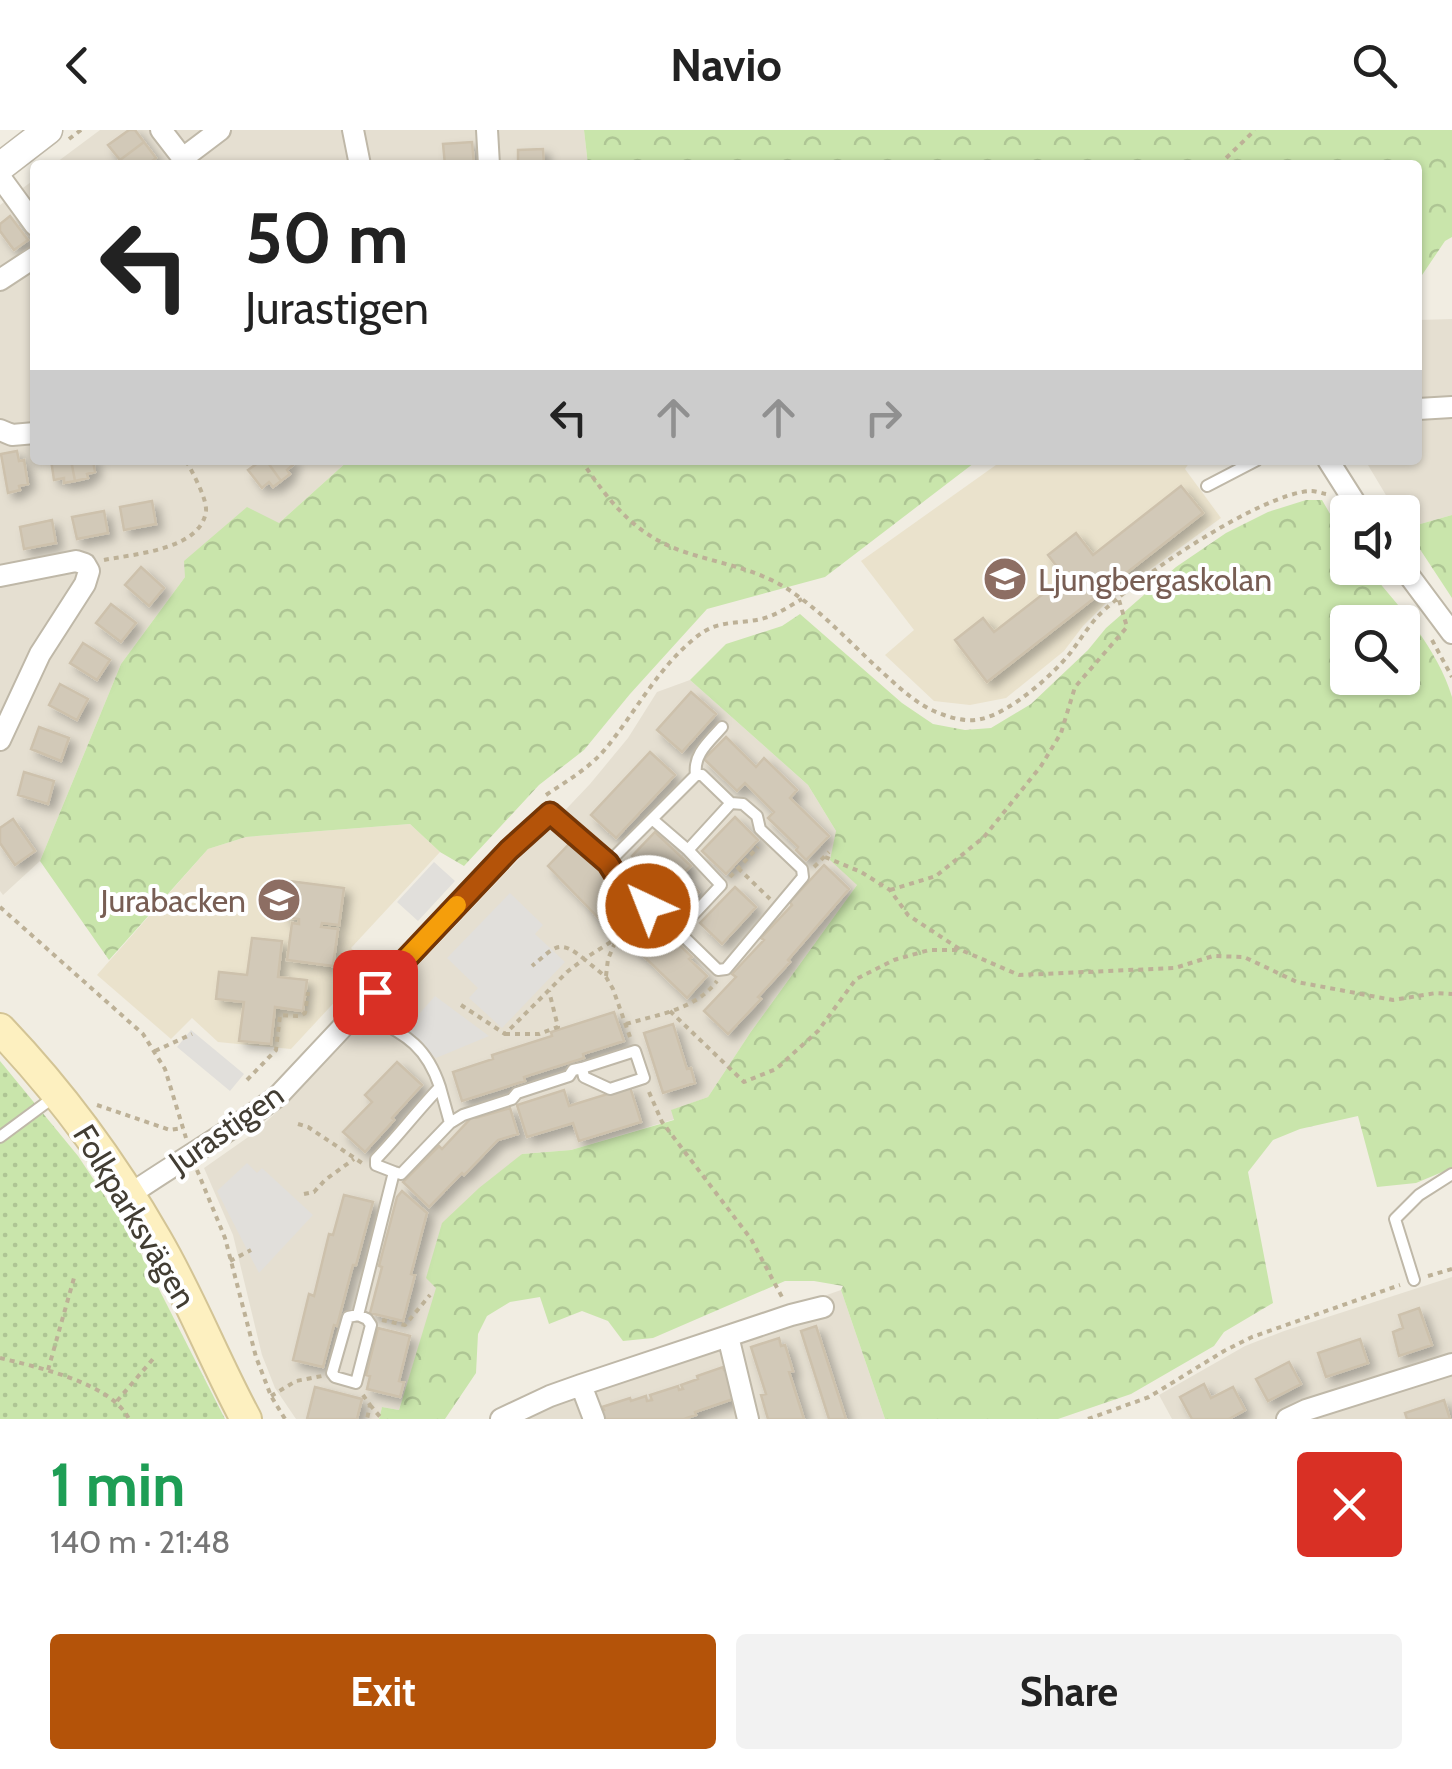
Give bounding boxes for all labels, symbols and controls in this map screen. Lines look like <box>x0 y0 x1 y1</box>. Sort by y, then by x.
icon: back <box>50 38 105 93</box>
text: Navio <box>670 38 782 92</box>
icon: search <box>1347 38 1402 93</box>
text: 50 m <box>245 195 409 281</box>
icon: left <box>80 200 210 330</box>
text: Jurastigen <box>245 281 429 335</box>
icon: left <box>541 390 596 445</box>
icon: ahead <box>646 390 701 445</box>
icon: ahead <box>751 390 806 445</box>
icon: right <box>856 390 911 445</box>
map controls <box>1330 495 1420 695</box>
button: sound <box>1330 495 1420 585</box>
school or university icon: Ljungbergaskolan <box>982 556 1028 602</box>
place label: Ljungbergaskolan <box>1038 560 1272 599</box>
button: search <box>1330 605 1420 695</box>
position arrow <box>596 854 700 958</box>
school or university icon: Jurabacken <box>256 877 302 923</box>
place label: Jurabacken <box>100 881 246 920</box>
pin <box>333 950 418 1035</box>
icon: arrive <box>348 965 403 1020</box>
street label: Jurastigen <box>160 1074 291 1182</box>
street label: Folkparksvägen <box>65 1117 205 1315</box>
text: 1 min <box>50 1448 185 1521</box>
button: close <box>1297 1452 1402 1557</box>
text: 140 m · 21:48 <box>50 1522 230 1561</box>
button: Exit <box>50 1634 716 1749</box>
button: Share <box>736 1634 1402 1749</box>

